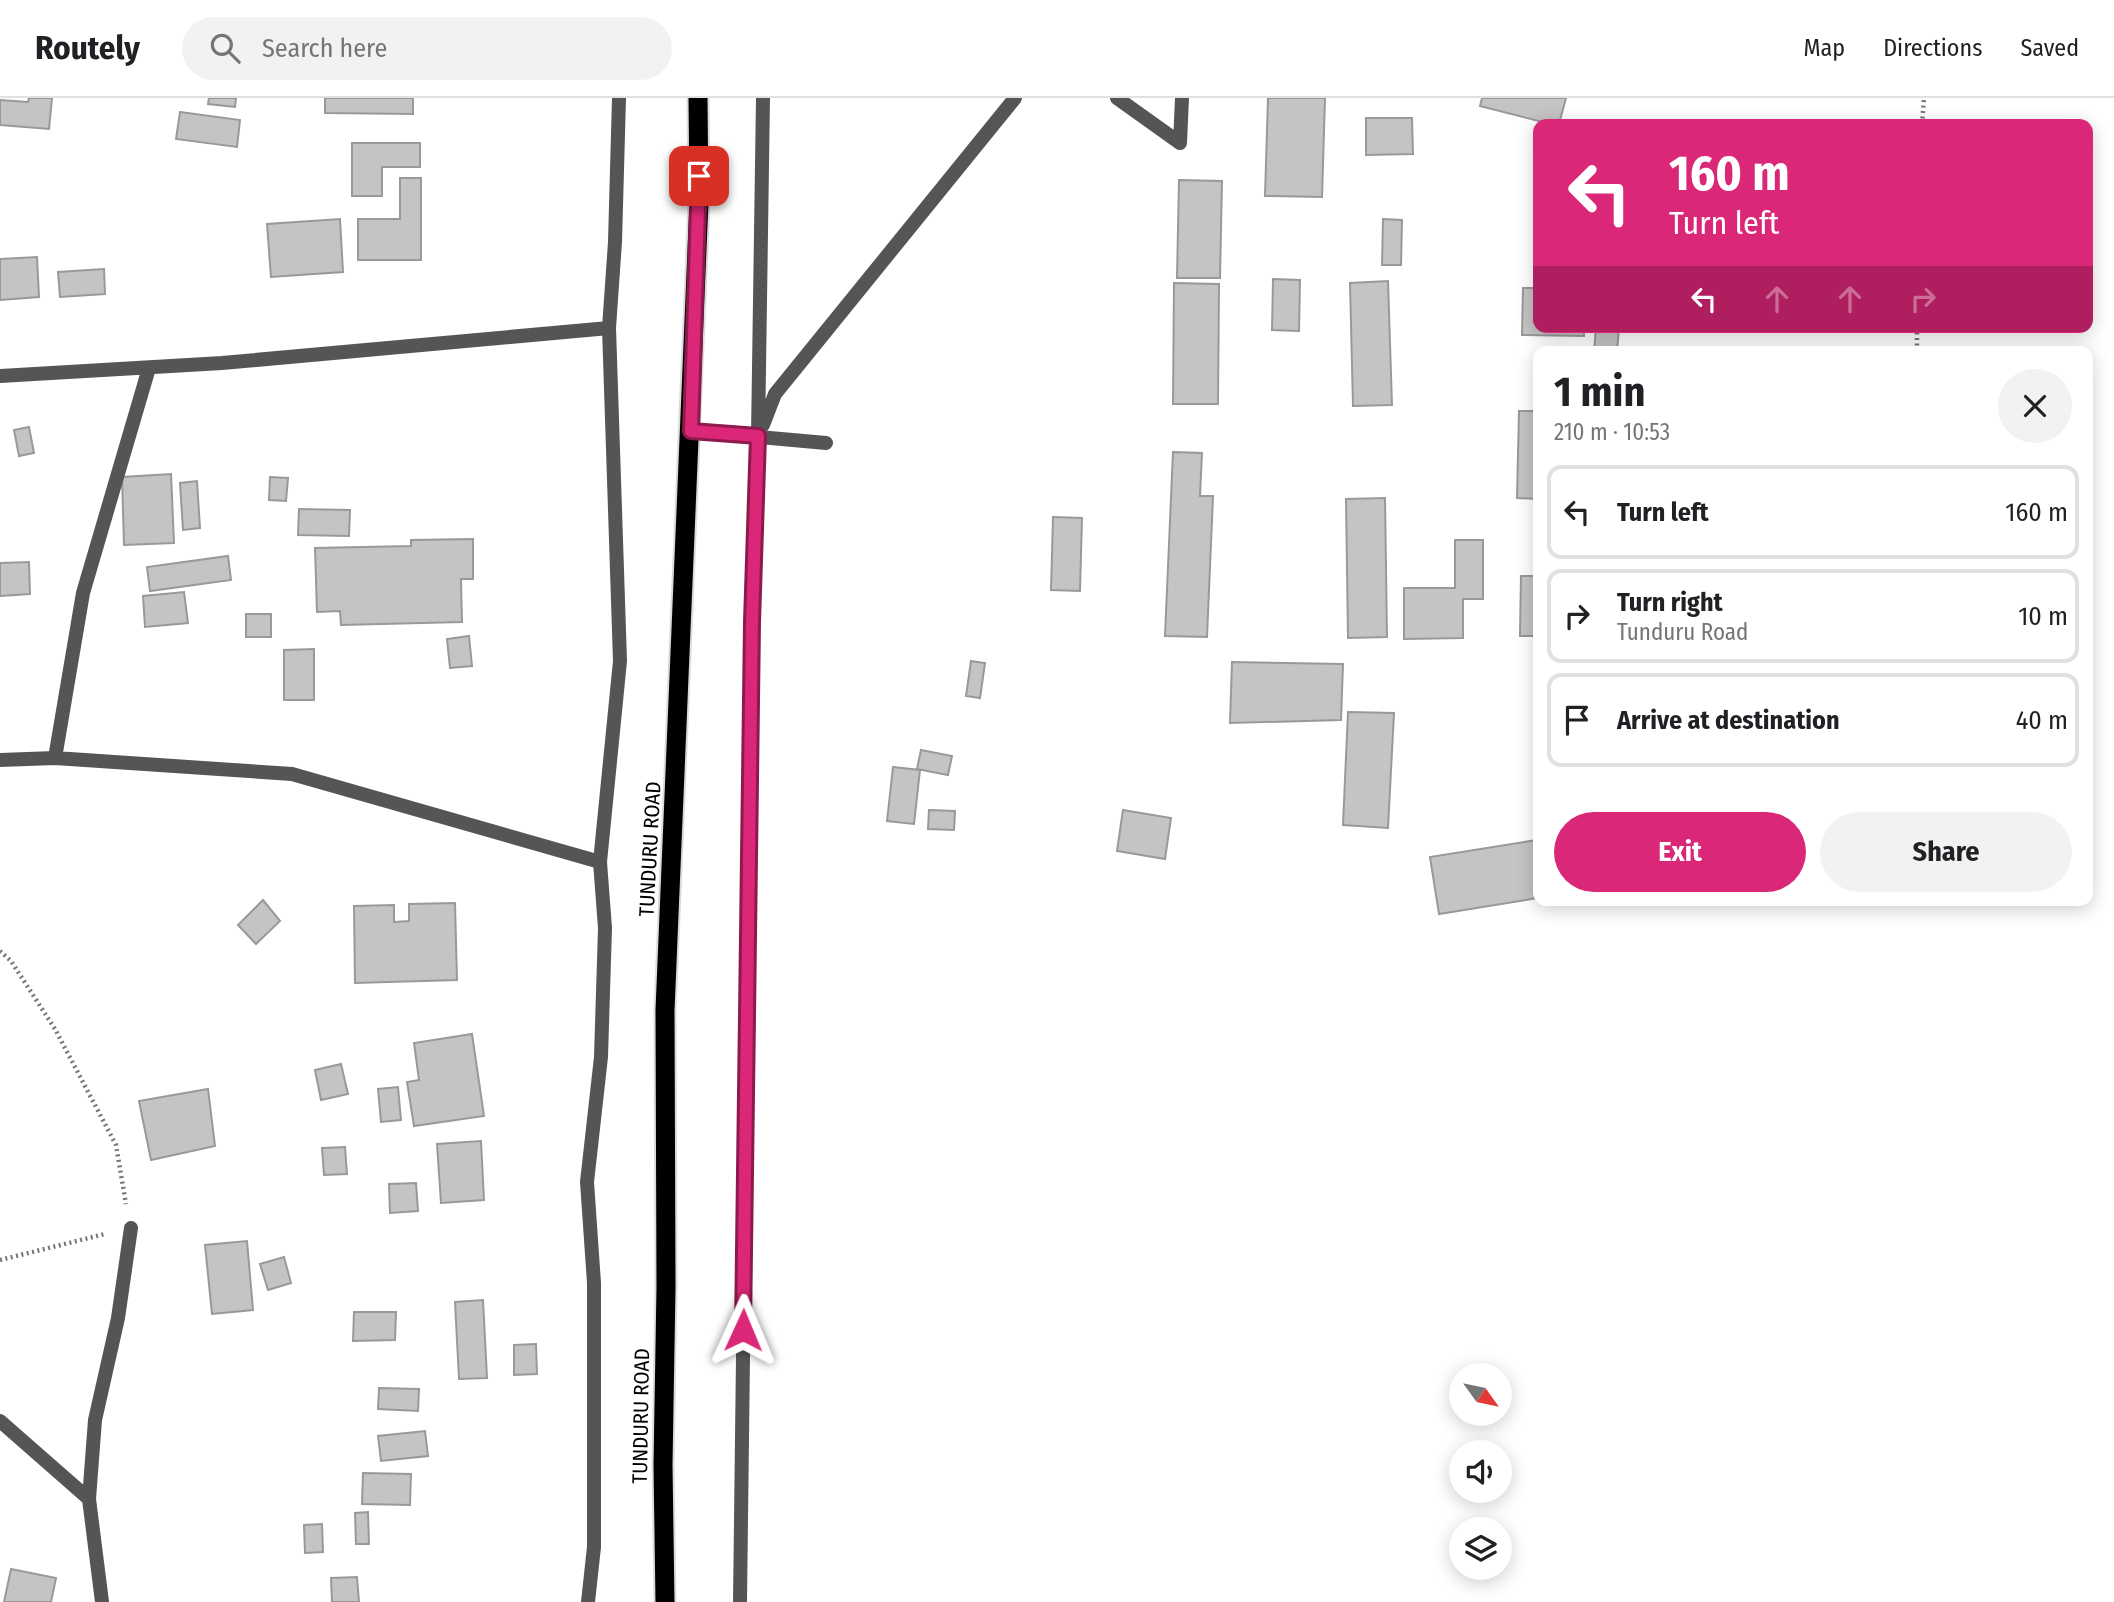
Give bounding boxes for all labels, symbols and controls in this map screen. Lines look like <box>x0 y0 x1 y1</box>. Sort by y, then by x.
search box <box>182 17 672 80</box>
text: Routely <box>35 28 140 68</box>
icon: search <box>206 29 244 67</box>
text: Search here <box>262 33 387 64</box>
text: Map <box>1804 34 1845 62</box>
text: Directions <box>1883 34 1982 62</box>
text: Saved <box>2020 34 2079 62</box>
text: 160 m <box>1669 144 1790 203</box>
pin <box>669 146 729 206</box>
icon: left <box>1554 147 1645 238</box>
icon: arrive <box>680 157 718 195</box>
text: Turn left <box>1669 204 1779 242</box>
icon: left <box>1685 280 1723 318</box>
icon: ahead <box>1758 280 1796 318</box>
icon: ahead <box>1831 280 1869 318</box>
icon: right <box>1904 280 1942 318</box>
text: 1 min <box>1554 367 1645 417</box>
button: close <box>1998 369 2072 443</box>
text: 210 m · 10:53 <box>1554 418 1670 446</box>
icon: left <box>1558 493 1596 531</box>
text: Turn left <box>1617 497 1709 528</box>
text: 160 m <box>2005 497 2068 528</box>
text: Turn right <box>1617 587 1723 618</box>
icon: right <box>1558 597 1596 635</box>
text: 10 m <box>2018 601 2068 632</box>
text: Tunduru Road <box>1617 618 1748 646</box>
icon: arrive <box>1558 701 1596 739</box>
text: Arrive at destination <box>1617 705 1840 736</box>
text: 40 m <box>2016 705 2068 736</box>
street label: TUNDURU ROAD <box>633 781 667 917</box>
button: Exit <box>1554 812 1806 892</box>
button: Share <box>1820 812 2072 892</box>
position arrow <box>706 1293 780 1367</box>
street label: TUNDURU ROAD <box>627 1348 655 1484</box>
north arrow <box>1449 1363 1512 1426</box>
map controls <box>1449 1363 1512 1580</box>
button: sound <box>1449 1440 1512 1503</box>
button: layers <box>1449 1517 1512 1580</box>

